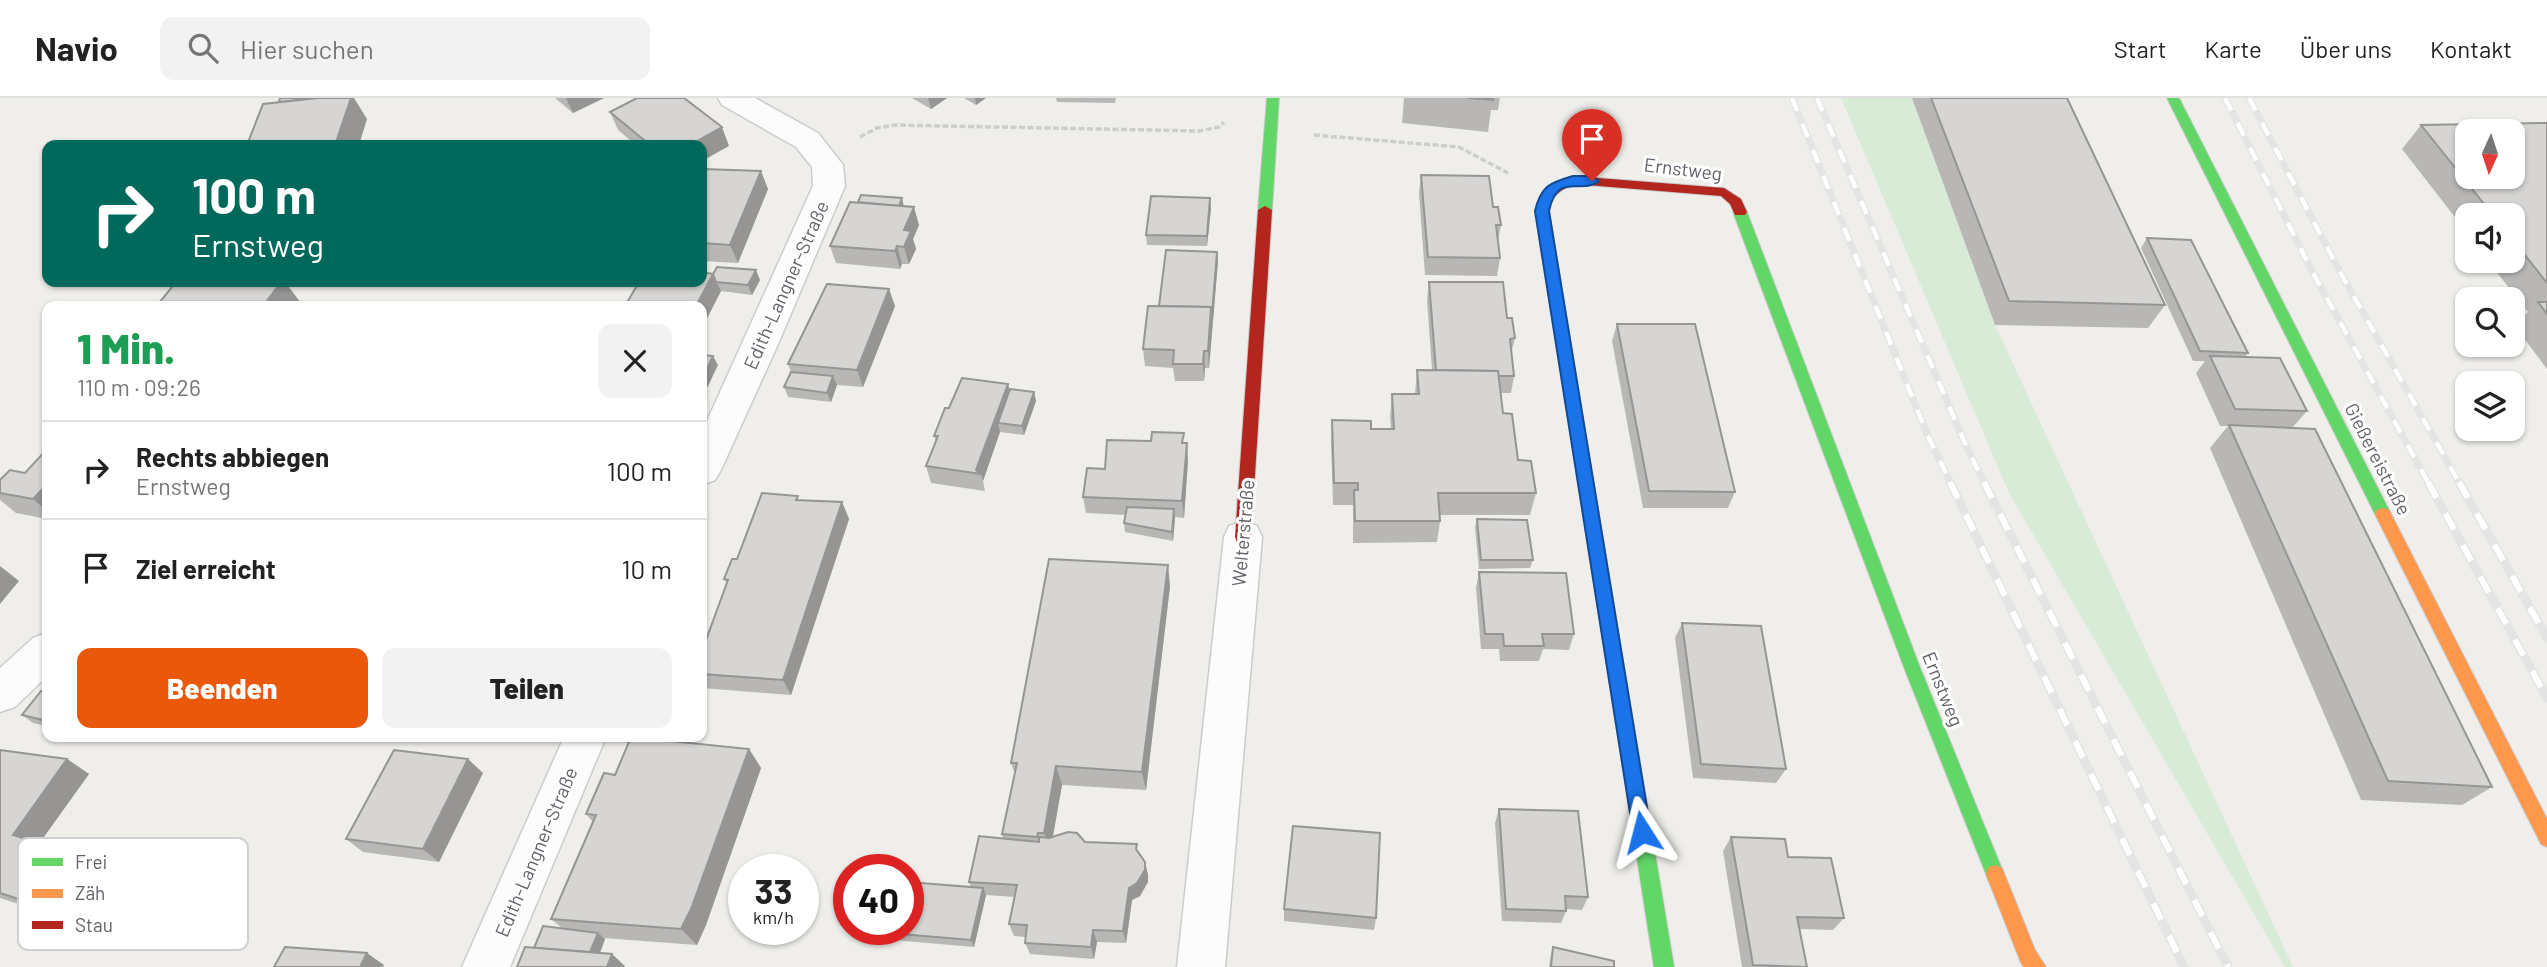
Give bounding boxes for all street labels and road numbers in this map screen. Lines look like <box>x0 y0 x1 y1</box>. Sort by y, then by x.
street label: Ernstweg <box>1643 152 1723 185</box>
street label: Edith-Langner-Straße <box>738 197 833 373</box>
street label: Gießereistraße <box>2340 399 2416 519</box>
street label: Welterstraße <box>1226 479 1259 587</box>
street label: Ernstweg <box>1918 648 1969 729</box>
street label: Edith-Langner-Straße <box>489 764 582 940</box>

